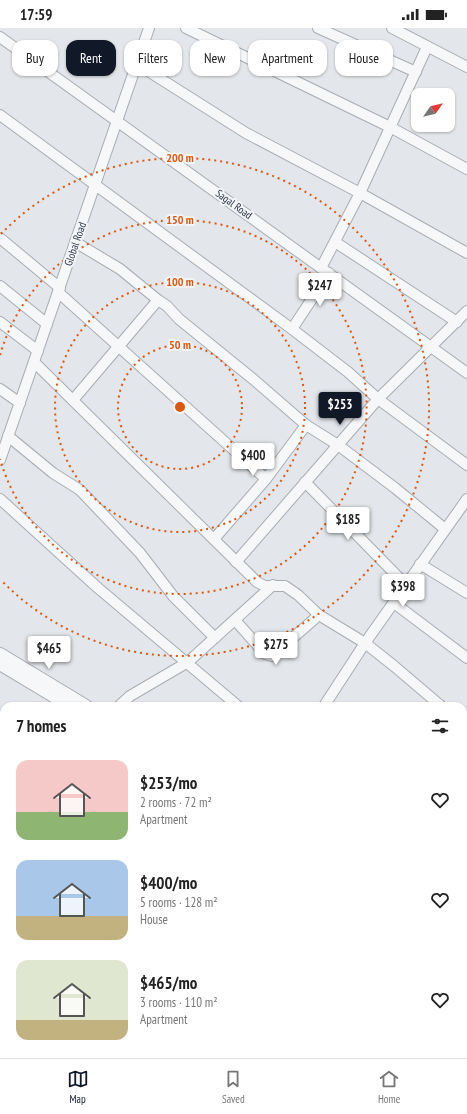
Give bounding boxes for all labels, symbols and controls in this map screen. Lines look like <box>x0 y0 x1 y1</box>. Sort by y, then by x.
text: 17:59 <box>20 5 52 24</box>
chip: Buy <box>12 40 58 76</box>
chip: Rent <box>66 40 116 76</box>
chip: Filters <box>124 40 182 76</box>
chip: New <box>190 40 240 76</box>
chip: Apartment <box>248 40 327 76</box>
chip: House <box>335 40 393 76</box>
north arrow <box>411 88 455 132</box>
map controls <box>411 88 455 132</box>
text: 200 m <box>166 150 194 165</box>
street label: Sagal Road <box>213 186 255 222</box>
text: 150 m <box>166 212 194 227</box>
street label: Global Road <box>61 220 89 268</box>
pin: $247 <box>296 273 344 307</box>
text: 100 m <box>166 274 194 289</box>
text: $247 <box>308 277 332 294</box>
text: 50 m <box>169 337 191 352</box>
pin: $253 <box>316 392 364 426</box>
text: $253 <box>328 396 352 413</box>
centre of rings <box>173 400 187 414</box>
pin: $400 <box>229 443 277 477</box>
text: $400 <box>241 447 265 464</box>
pin: $185 <box>324 507 372 541</box>
text: $185 <box>336 511 360 528</box>
pin: $398 <box>379 574 427 608</box>
text: $398 <box>391 578 415 595</box>
pin: $275 <box>252 632 300 666</box>
pin: $465 <box>25 636 73 670</box>
text: $275 <box>264 636 288 653</box>
text: $465 <box>37 640 61 657</box>
text: 7 homes <box>16 715 67 737</box>
icon: filters <box>429 715 451 737</box>
text: $253/mo <box>140 772 197 794</box>
icon: home <box>48 776 96 824</box>
icon: heart <box>429 789 451 811</box>
text: 2 rooms · 72 m² <box>140 794 212 811</box>
text: Apartment <box>140 811 188 828</box>
text: $400/mo <box>140 872 197 894</box>
icon: home <box>48 876 96 924</box>
icon: heart <box>429 889 451 911</box>
text: 5 rooms · 128 m² <box>140 894 218 911</box>
text: House <box>140 911 168 928</box>
text: $465/mo <box>140 972 197 994</box>
icon: home <box>48 976 96 1024</box>
icon: heart <box>429 989 451 1011</box>
text: 3 rooms · 110 m² <box>140 994 218 1011</box>
text: Apartment <box>140 1011 188 1028</box>
tab: Map <box>67 1068 89 1106</box>
tab: Saved <box>222 1068 245 1106</box>
tab: Home <box>378 1068 400 1106</box>

